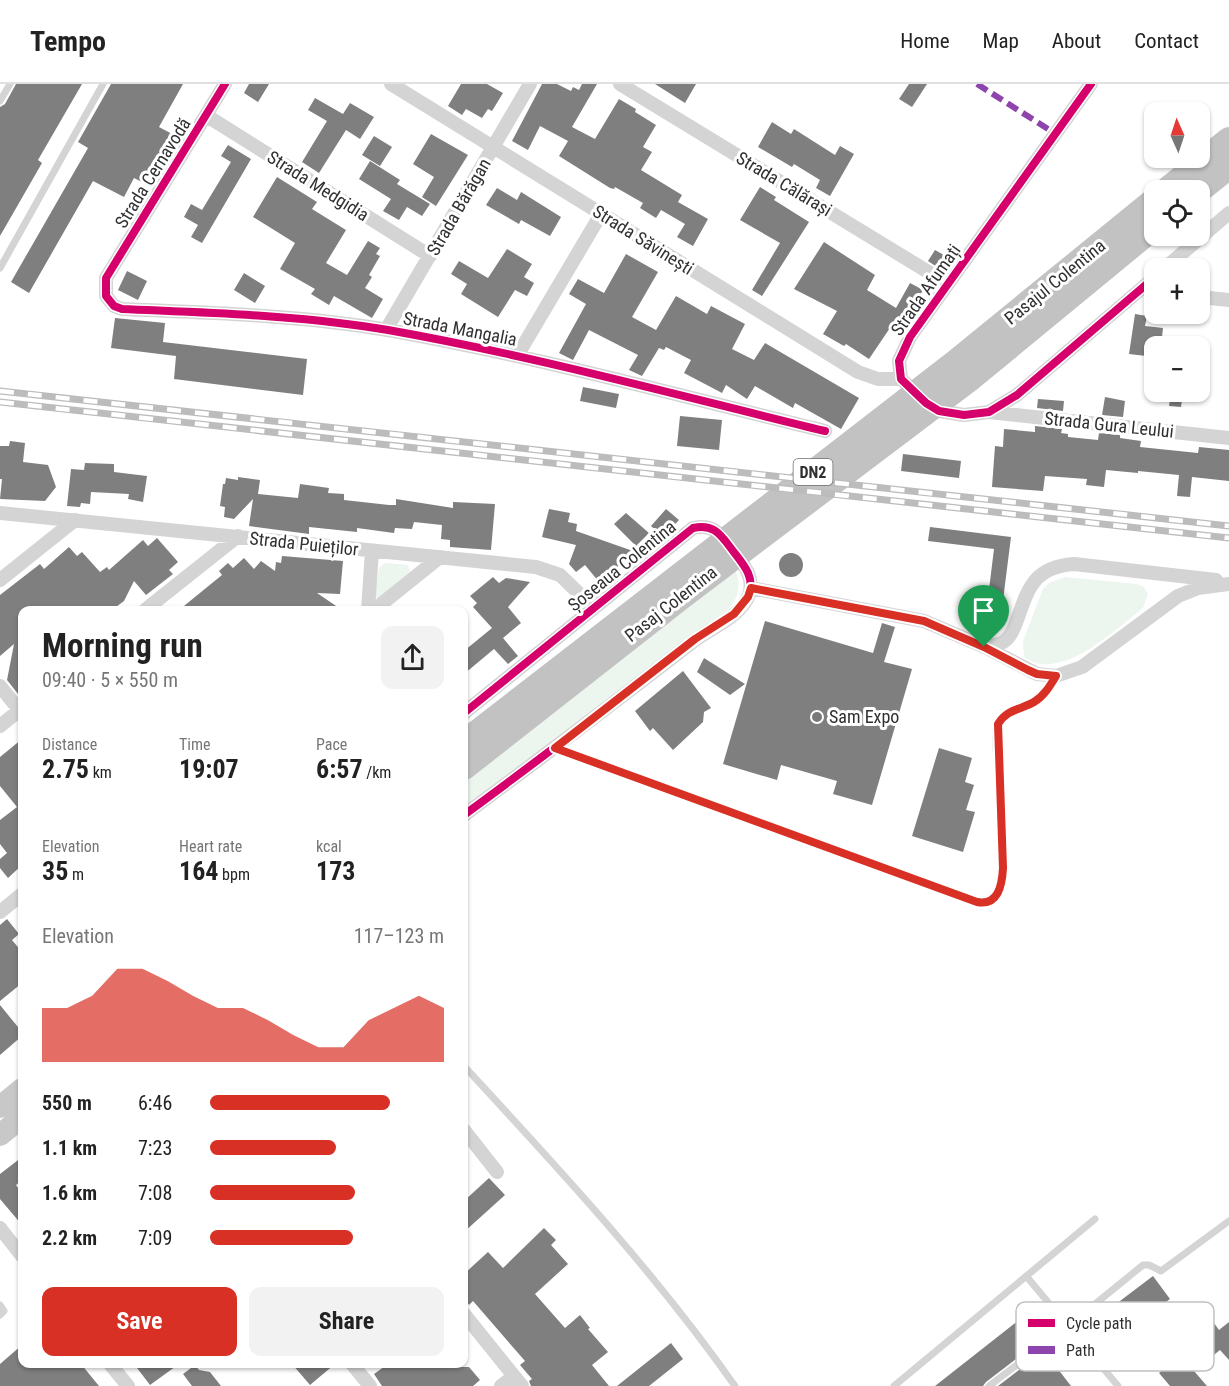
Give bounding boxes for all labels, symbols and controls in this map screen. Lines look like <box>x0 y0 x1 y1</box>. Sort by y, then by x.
text: Tempo <box>30 25 106 58</box>
text: Home <box>900 29 950 53</box>
text: Map <box>983 29 1019 53</box>
text: About <box>1052 29 1101 53</box>
text: Contact <box>1134 29 1199 53</box>
north arrow <box>1144 102 1210 168</box>
map controls <box>1144 102 1210 402</box>
street label: Strada Cernavodă <box>110 114 195 232</box>
street label: Strada Medgidia <box>264 146 373 225</box>
street label: Strada Călărași <box>732 147 836 221</box>
street label: Strada Bărăgan <box>422 155 495 259</box>
button: locate <box>1144 180 1210 246</box>
street label: Strada Săvinești <box>589 200 697 280</box>
street label: Pasajul Colentina <box>1000 235 1109 329</box>
street label: Strada Afumați <box>886 240 966 340</box>
button: + <box>1144 258 1210 324</box>
street label: Strada Mangalia <box>401 307 519 350</box>
button: − <box>1144 336 1210 402</box>
street label: Strada Gura Leului <box>1043 407 1175 442</box>
road number: DN2 <box>794 459 832 485</box>
street label: Șoseaua Colentina <box>564 516 680 616</box>
street label: Strada Puieților <box>248 527 360 561</box>
street label: Pasaj Colentina <box>621 561 721 646</box>
pin <box>958 585 1009 647</box>
icon: arrive <box>967 594 1000 627</box>
text: Morning run <box>42 626 203 665</box>
button: share <box>381 626 444 689</box>
text: 09:40 · 5 × 550 m <box>42 668 178 692</box>
place label: Sam Expo <box>829 706 899 727</box>
marker: Sam Expo <box>810 710 824 724</box>
text: Distance <box>42 735 97 754</box>
text: Time <box>179 735 211 754</box>
text: Pace <box>316 735 347 754</box>
text: 2.75 <box>42 754 89 784</box>
text: 19:07 <box>179 754 239 784</box>
text: 6:57 <box>316 754 363 784</box>
text: km <box>89 763 112 782</box>
text: /km <box>363 763 391 782</box>
text: Elevation <box>42 837 100 856</box>
text: Heart rate <box>179 837 242 856</box>
text: kcal <box>316 837 342 856</box>
text: 35 <box>42 856 68 886</box>
text: 164 <box>179 856 218 886</box>
text: 173 <box>316 856 355 886</box>
text: m <box>68 865 84 884</box>
text: bpm <box>218 865 250 884</box>
text: Elevation <box>42 924 114 948</box>
text: 117–123 m <box>354 924 444 948</box>
text: 550 m <box>42 1091 92 1115</box>
text: 6:46 <box>138 1091 172 1115</box>
text: 1.1 km <box>42 1136 97 1160</box>
text: 7:23 <box>138 1136 172 1160</box>
text: 1.6 km <box>42 1181 97 1205</box>
text: 7:08 <box>138 1181 172 1205</box>
text: 2.2 km <box>42 1226 97 1250</box>
text: 7:09 <box>138 1226 172 1250</box>
button: Save <box>42 1287 237 1356</box>
button: Share <box>249 1287 444 1356</box>
legend <box>1016 1302 1214 1371</box>
text: Cycle path <box>1066 1314 1132 1333</box>
text: Path <box>1066 1341 1095 1360</box>

